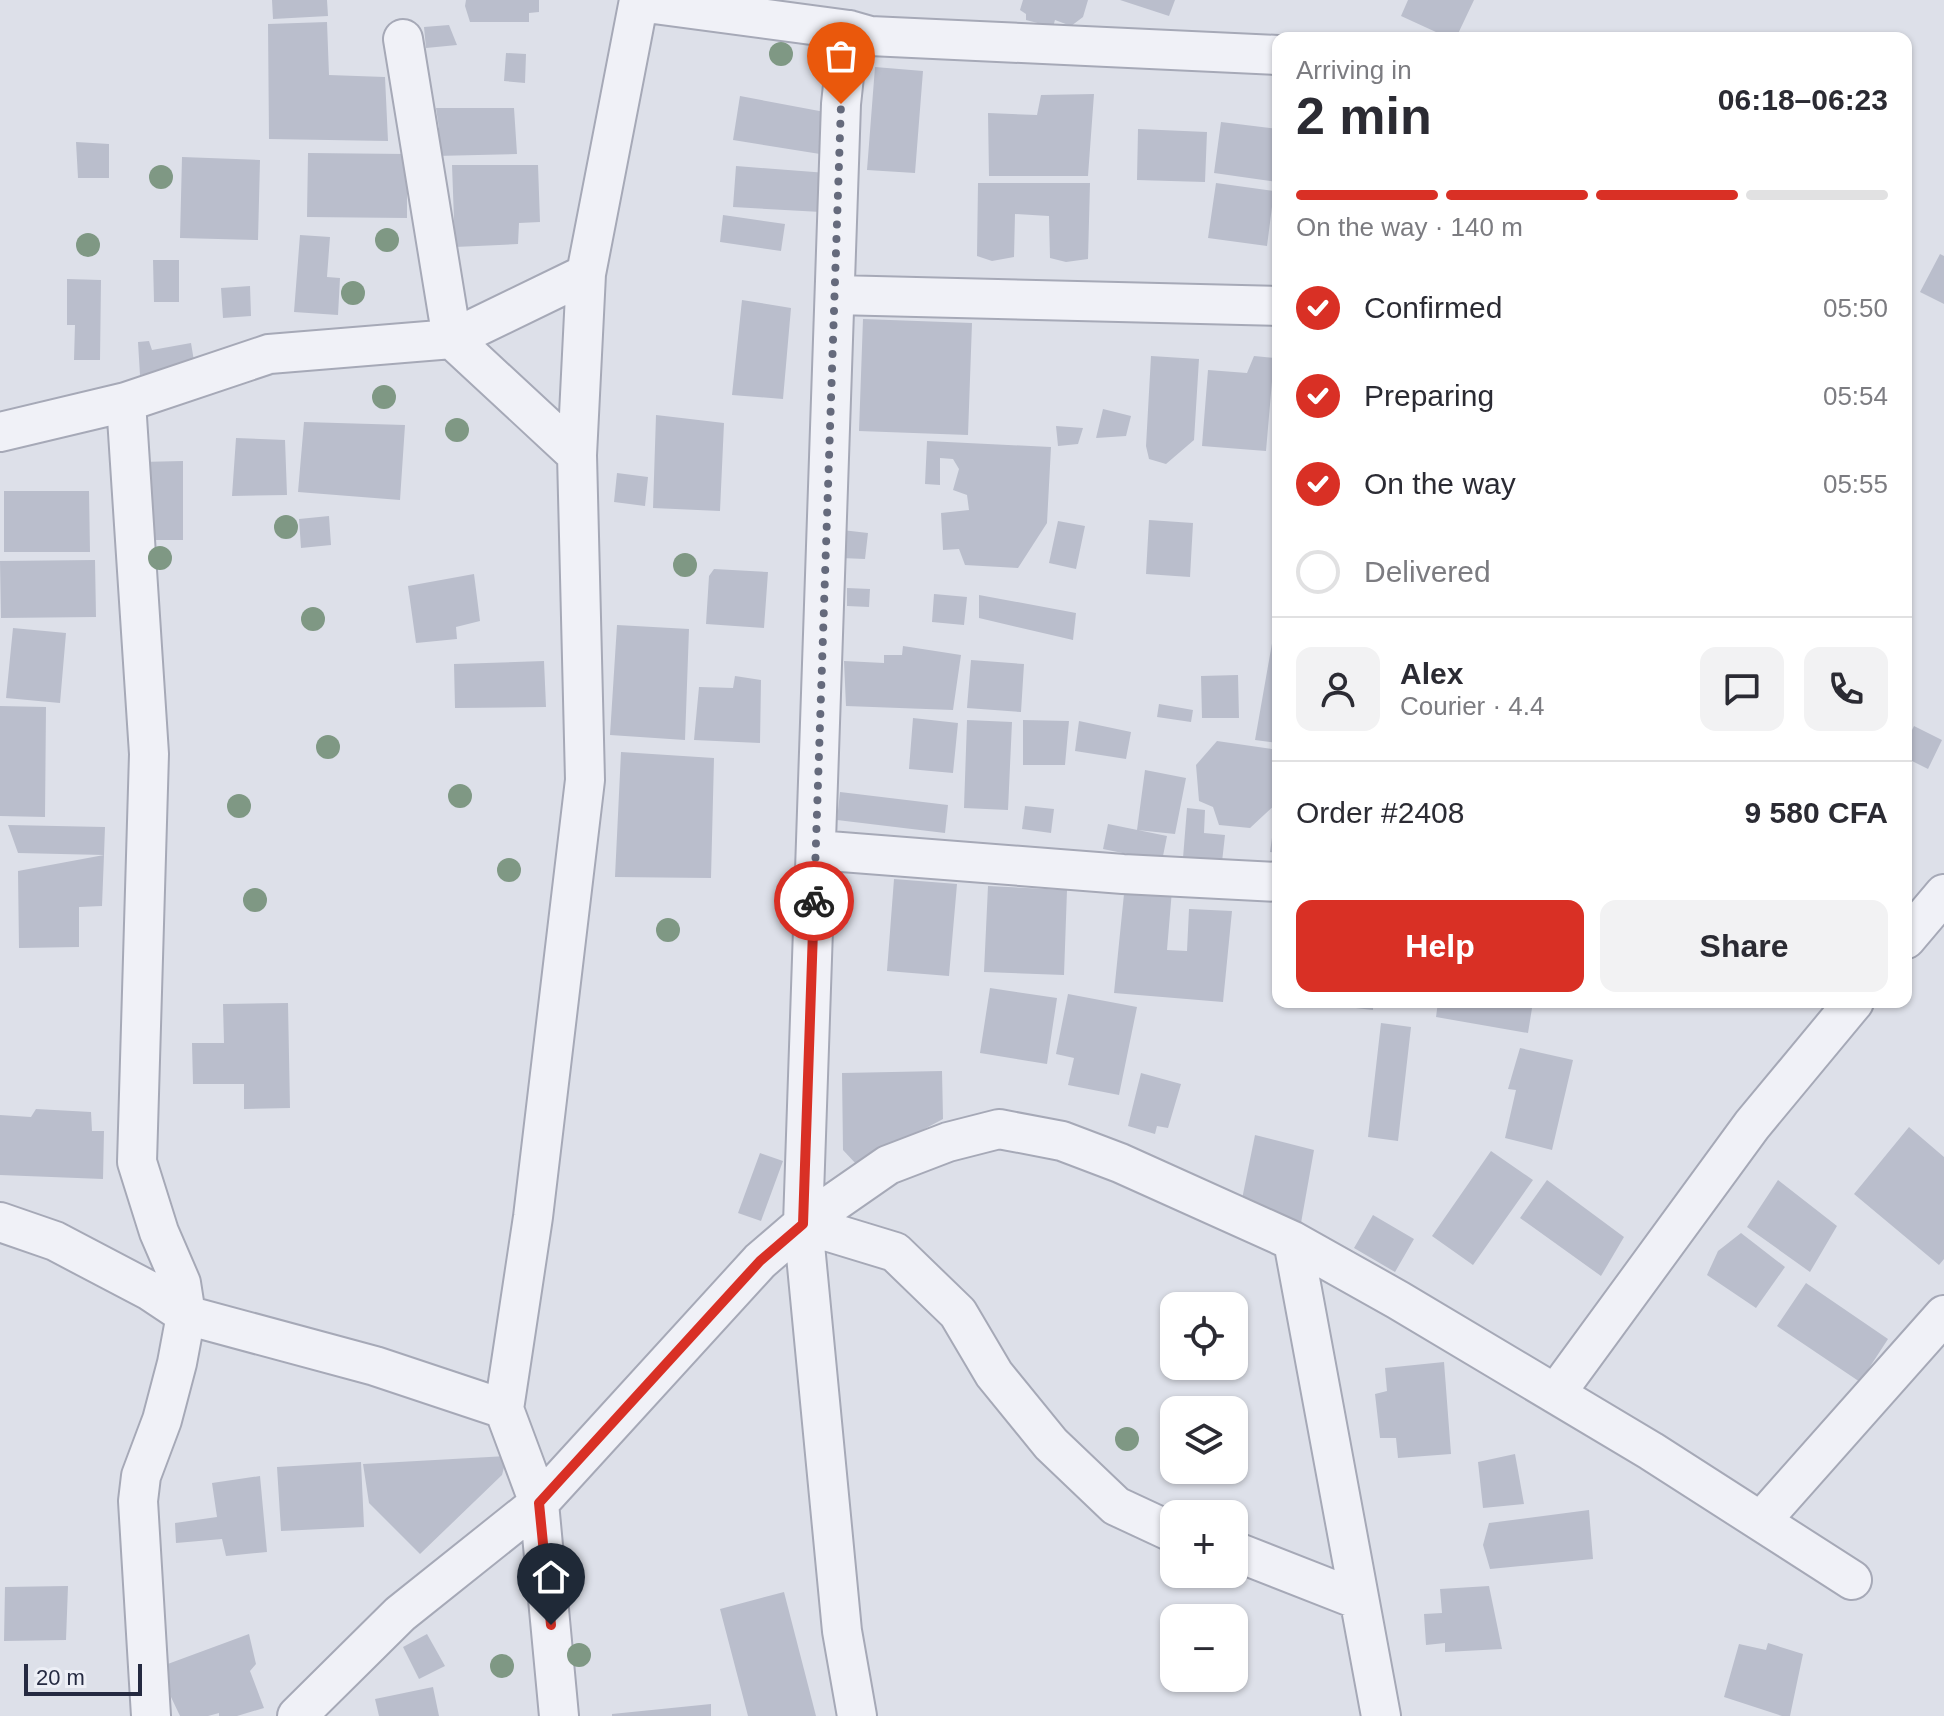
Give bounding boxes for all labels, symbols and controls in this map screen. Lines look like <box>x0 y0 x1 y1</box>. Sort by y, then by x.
pin <box>807 22 875 104</box>
icon: bag <box>819 34 863 78</box>
text: Arriving in <box>1296 55 1412 85</box>
text: 06:18–06:23 <box>1718 83 1888 116</box>
text: 2 min <box>1296 87 1432 145</box>
text: On the way · 140 m <box>1296 212 1523 242</box>
icon: check <box>1296 286 1340 330</box>
text: Confirmed <box>1364 291 1502 324</box>
text: 05:50 <box>1823 293 1888 323</box>
icon: check <box>1296 374 1340 418</box>
text: Preparing <box>1364 379 1494 412</box>
text: 05:54 <box>1823 381 1888 411</box>
icon: check <box>1296 462 1340 506</box>
text: On the way <box>1364 467 1516 500</box>
text: 05:55 <box>1823 469 1888 499</box>
text: Delivered <box>1364 555 1491 588</box>
button: person <box>1296 647 1380 731</box>
button: chat <box>1700 647 1784 731</box>
button: phone <box>1804 647 1888 731</box>
text: Alex <box>1400 657 1463 690</box>
text: Courier · 4.4 <box>1400 691 1545 721</box>
text: Order #2408 <box>1296 796 1464 829</box>
text: 9 580 CFA <box>1745 796 1888 829</box>
courier <box>774 861 854 941</box>
icon: bike <box>792 879 836 923</box>
button: Help <box>1296 900 1584 992</box>
button: Share <box>1600 900 1888 992</box>
map controls <box>1160 1292 1248 1692</box>
button: locate <box>1160 1292 1248 1380</box>
button: layers <box>1160 1396 1248 1484</box>
button: + <box>1160 1500 1248 1588</box>
pin <box>517 1543 585 1625</box>
icon: home <box>529 1555 573 1599</box>
button: − <box>1160 1604 1248 1692</box>
scale bar <box>24 1660 142 1696</box>
text: 20 m <box>36 1665 85 1690</box>

